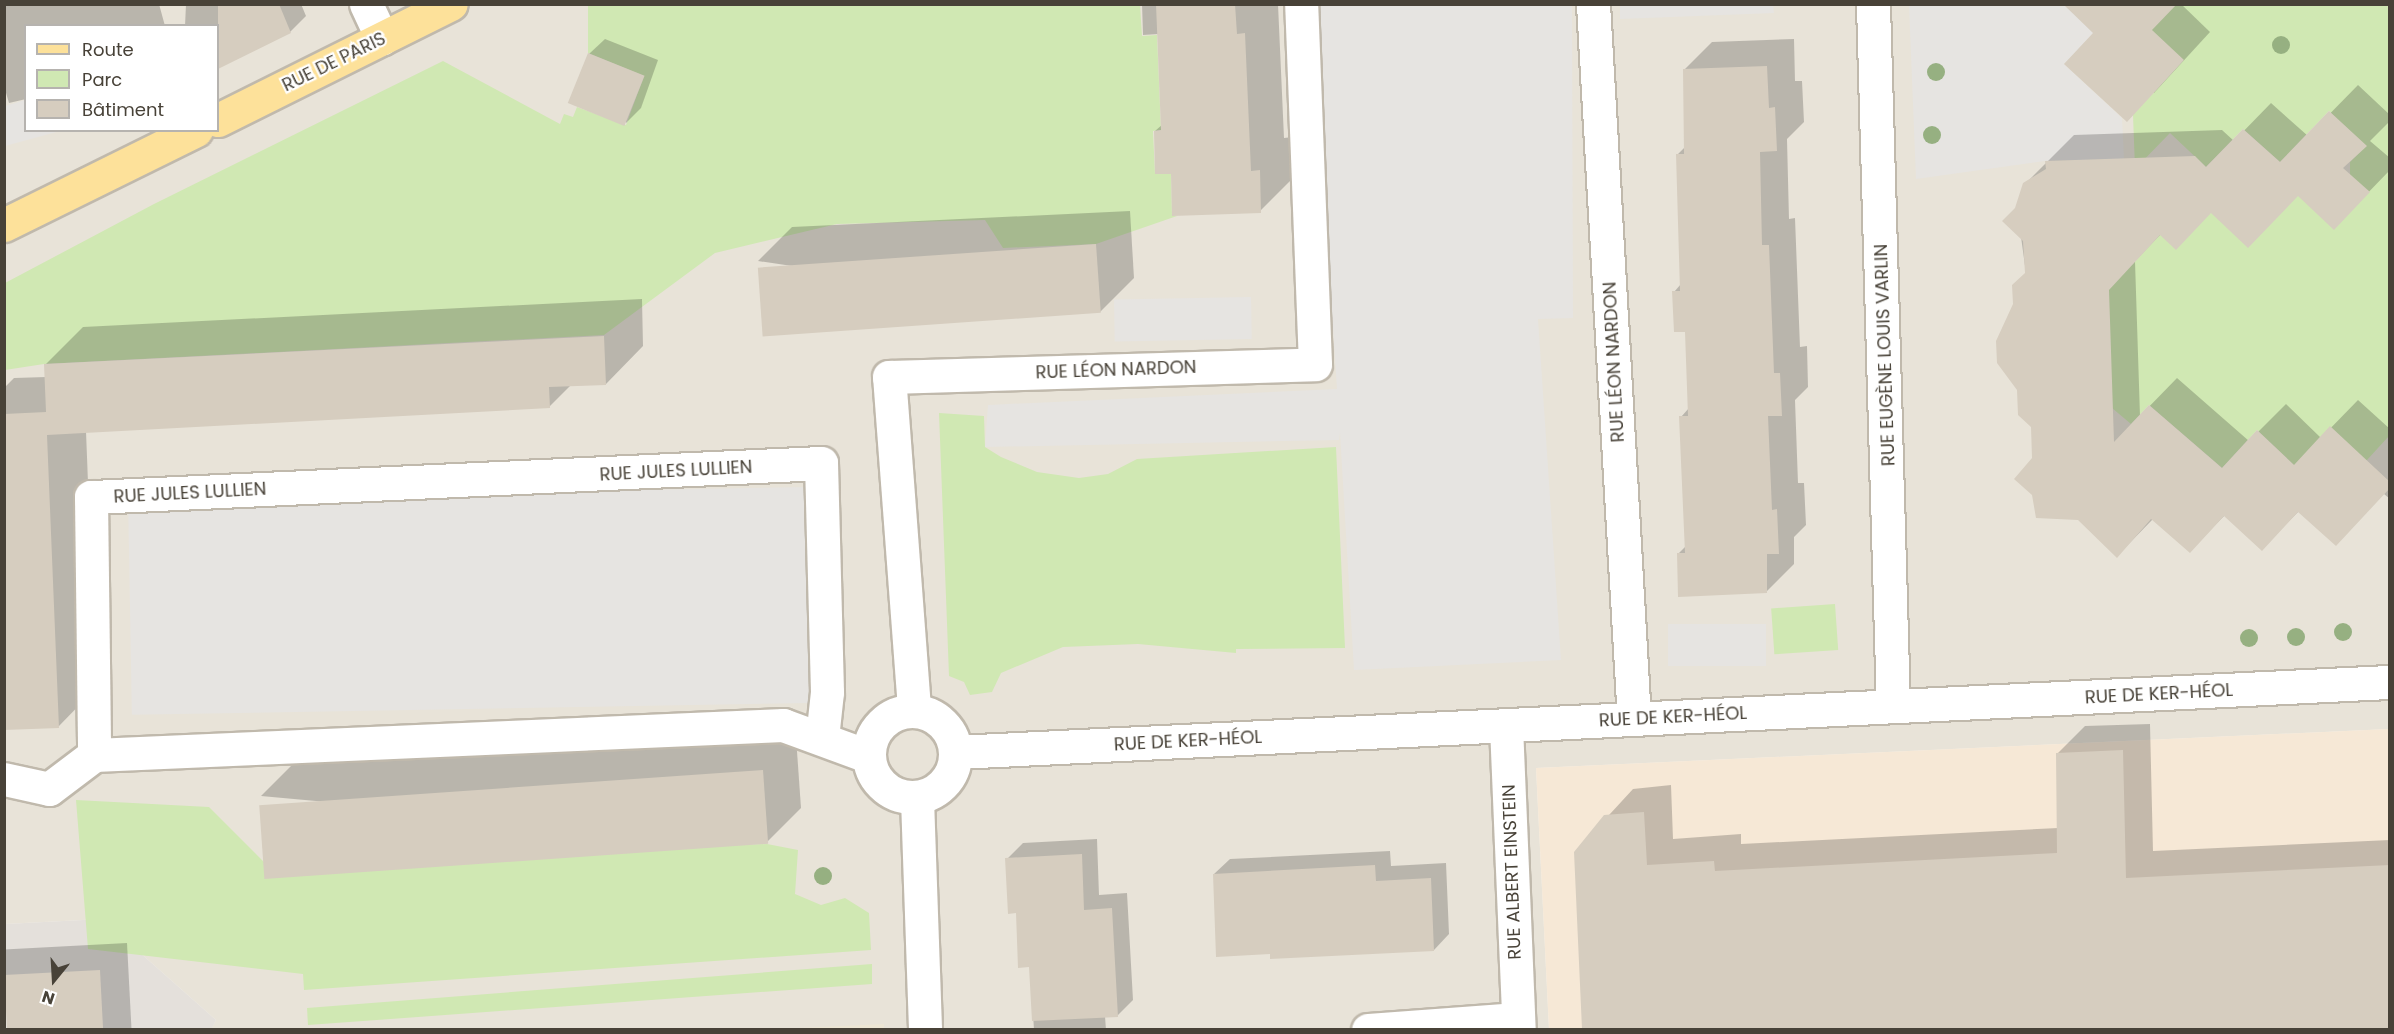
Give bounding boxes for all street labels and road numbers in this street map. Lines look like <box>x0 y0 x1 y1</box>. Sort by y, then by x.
street label: RUE DE PARIS <box>279 28 389 96</box>
street label: RUE EUGÈNE LOUIS VARLIN <box>1870 243 1900 467</box>
street label: RUE LÉON NARDON <box>1599 281 1629 443</box>
street label: RUE LÉON NARDON <box>1035 356 1197 384</box>
street label: RUE JULES LULLIEN <box>599 456 753 486</box>
street label: RUE JULES LULLIEN <box>113 478 267 508</box>
street label: RUE DE KER-HÉOL <box>2084 679 2234 709</box>
street label: RUE DE KER-HÉOL <box>1598 702 1748 732</box>
street label: RUE DE KER-HÉOL <box>1113 726 1263 756</box>
street label: RUE ALBERT EINSTEIN <box>1498 784 1526 960</box>

